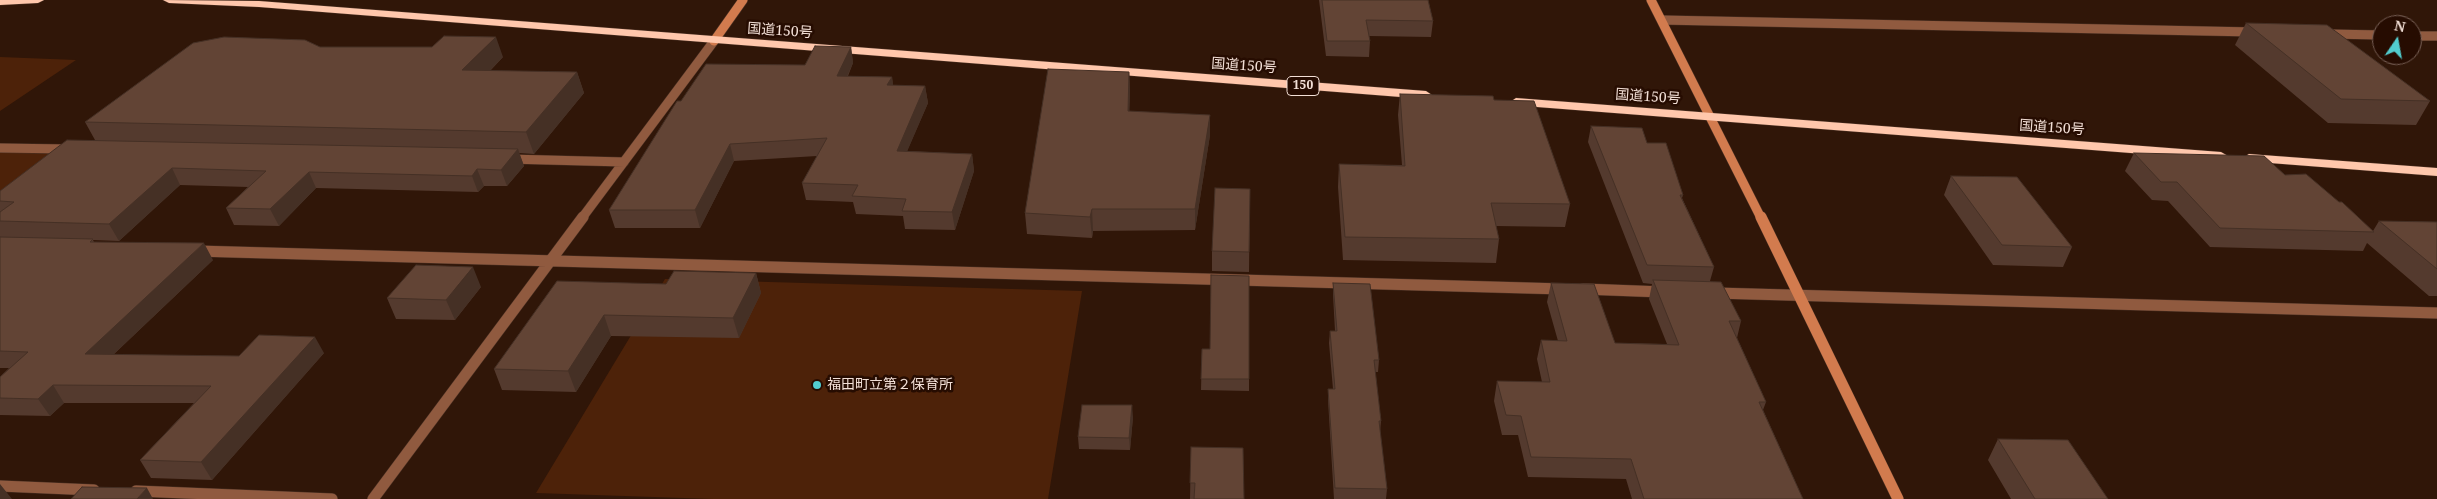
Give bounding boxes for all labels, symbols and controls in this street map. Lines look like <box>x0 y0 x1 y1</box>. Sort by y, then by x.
north arrow <box>2372 15 2422 65</box>
text: N <box>2393 15 2407 36</box>
street label: 国道150号 <box>747 20 813 42</box>
street label: 国道150号 <box>1211 55 1277 77</box>
road number: 150 <box>1287 76 1319 95</box>
street label: 国道150号 <box>1615 86 1681 108</box>
street label: 国道150号 <box>2019 117 2085 139</box>
place label: 福田町立第２保育所 <box>827 377 953 393</box>
marker: 福田町立第２保育所 <box>811 379 823 391</box>

